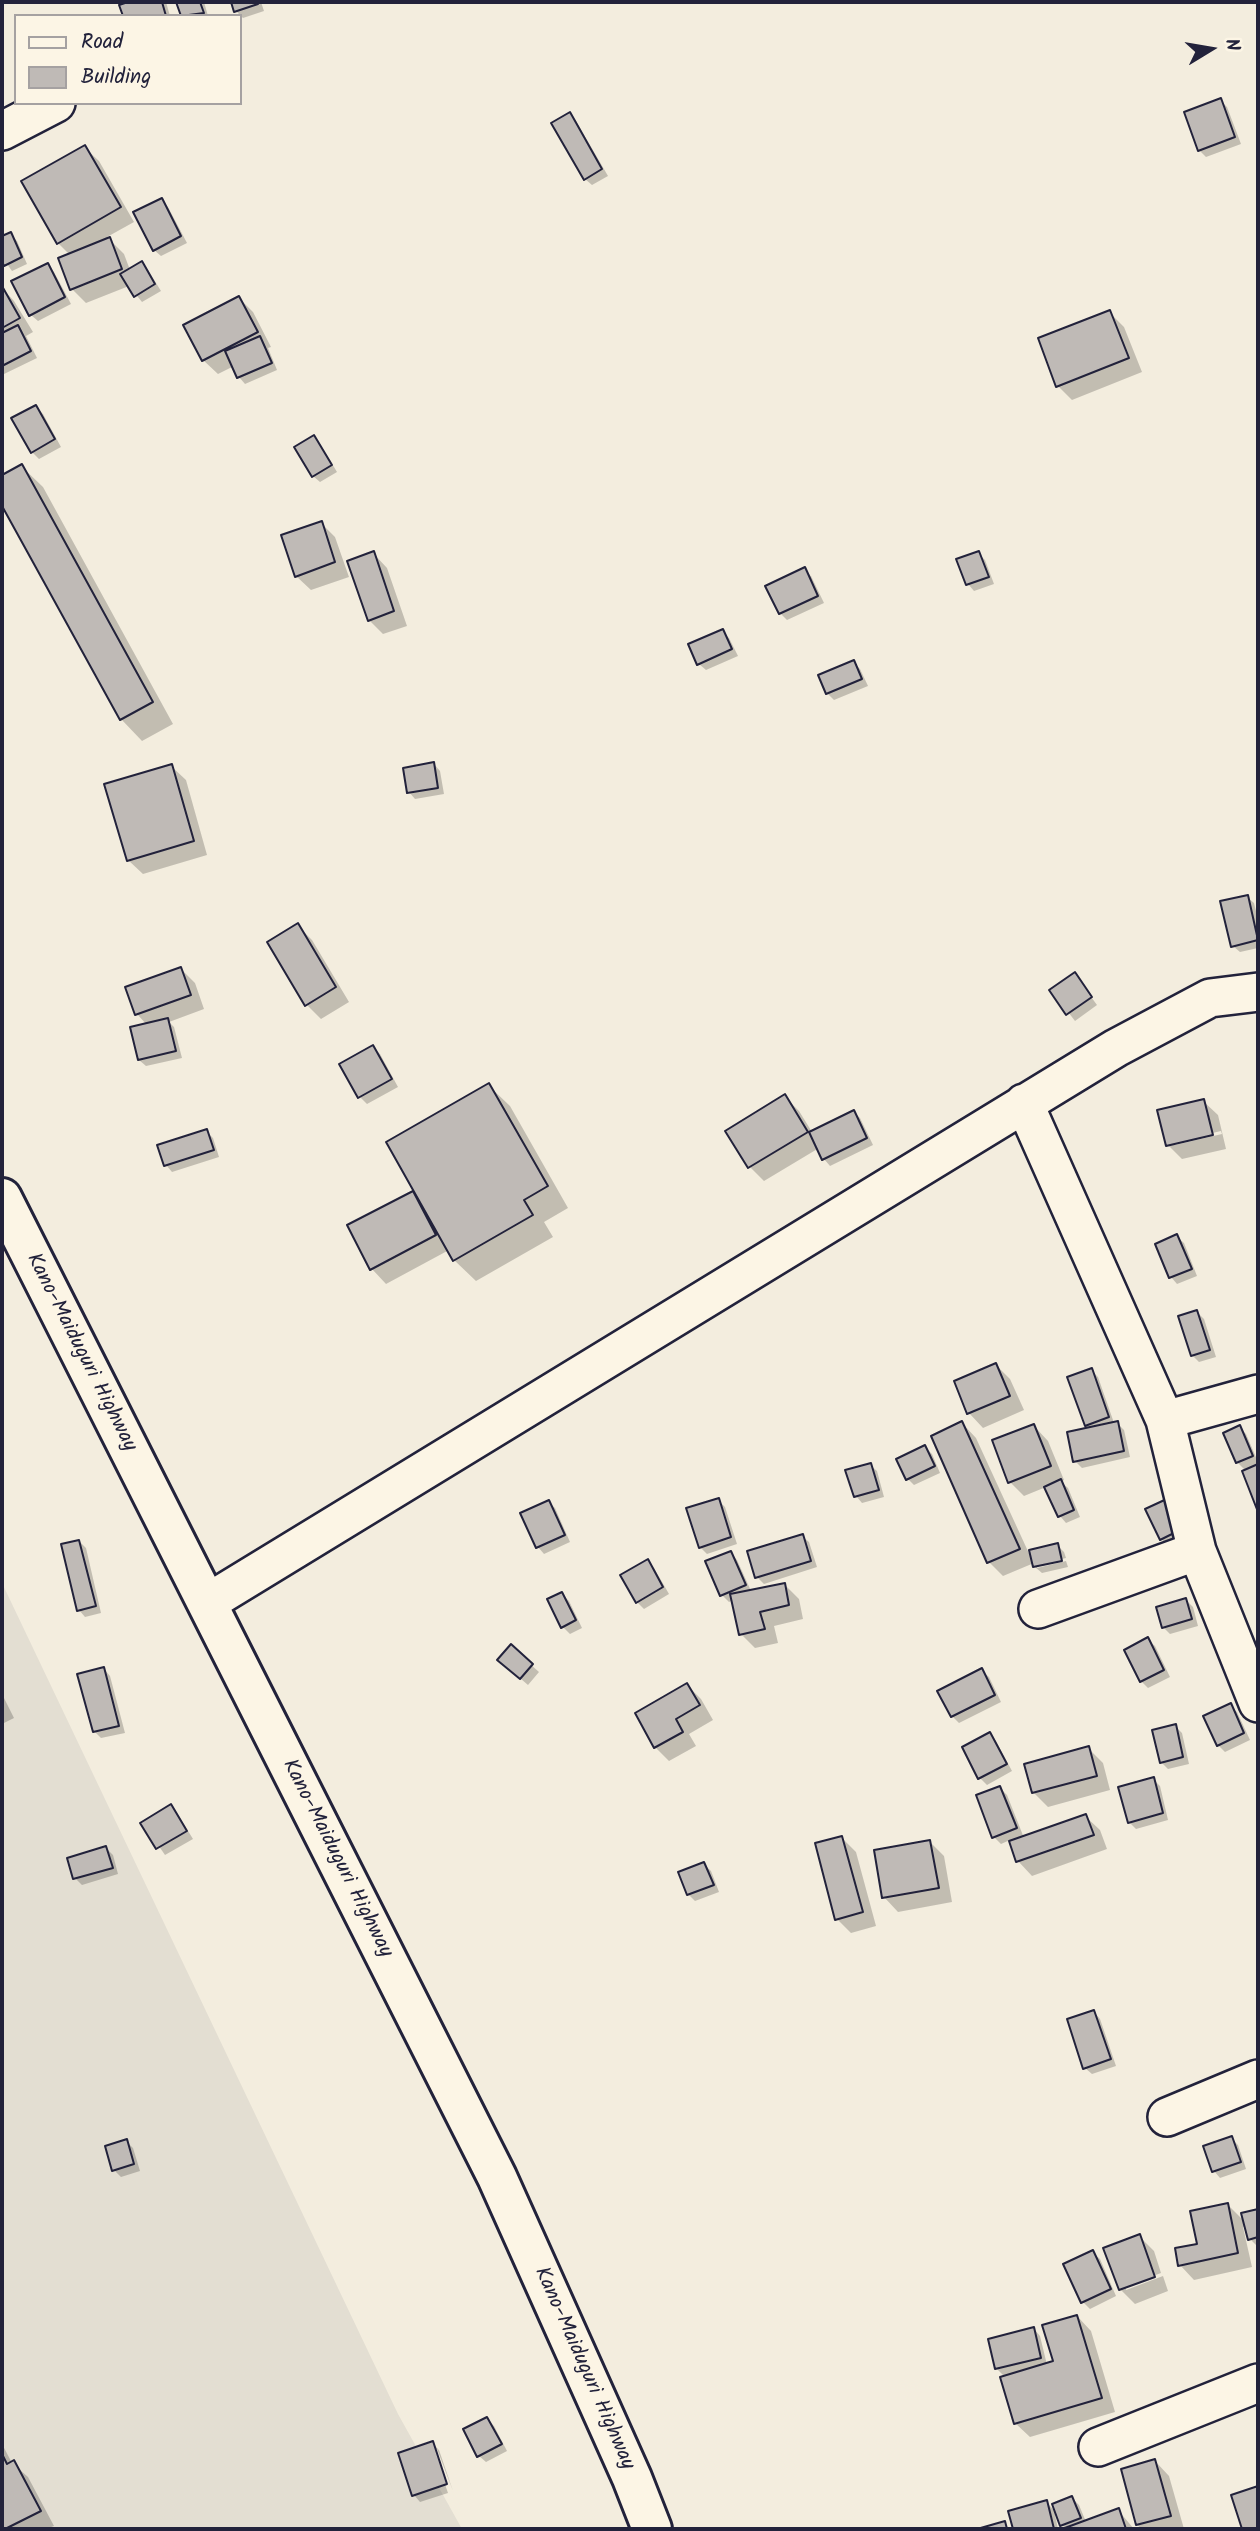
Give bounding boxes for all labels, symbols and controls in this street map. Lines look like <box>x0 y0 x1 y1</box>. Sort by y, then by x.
legend <box>14 14 242 105</box>
north arrow <box>1176 14 1246 84</box>
text: Road <box>81 26 123 59</box>
text: N <box>1216 36 1247 54</box>
text: Building <box>81 61 151 94</box>
street label: Kano-Maiduguri Highway <box>19 1250 141 1456</box>
street label: Kano-Maiduguri Highway <box>275 1756 397 1962</box>
street label: Kano-Maiduguri Highway <box>527 2264 639 2474</box>

